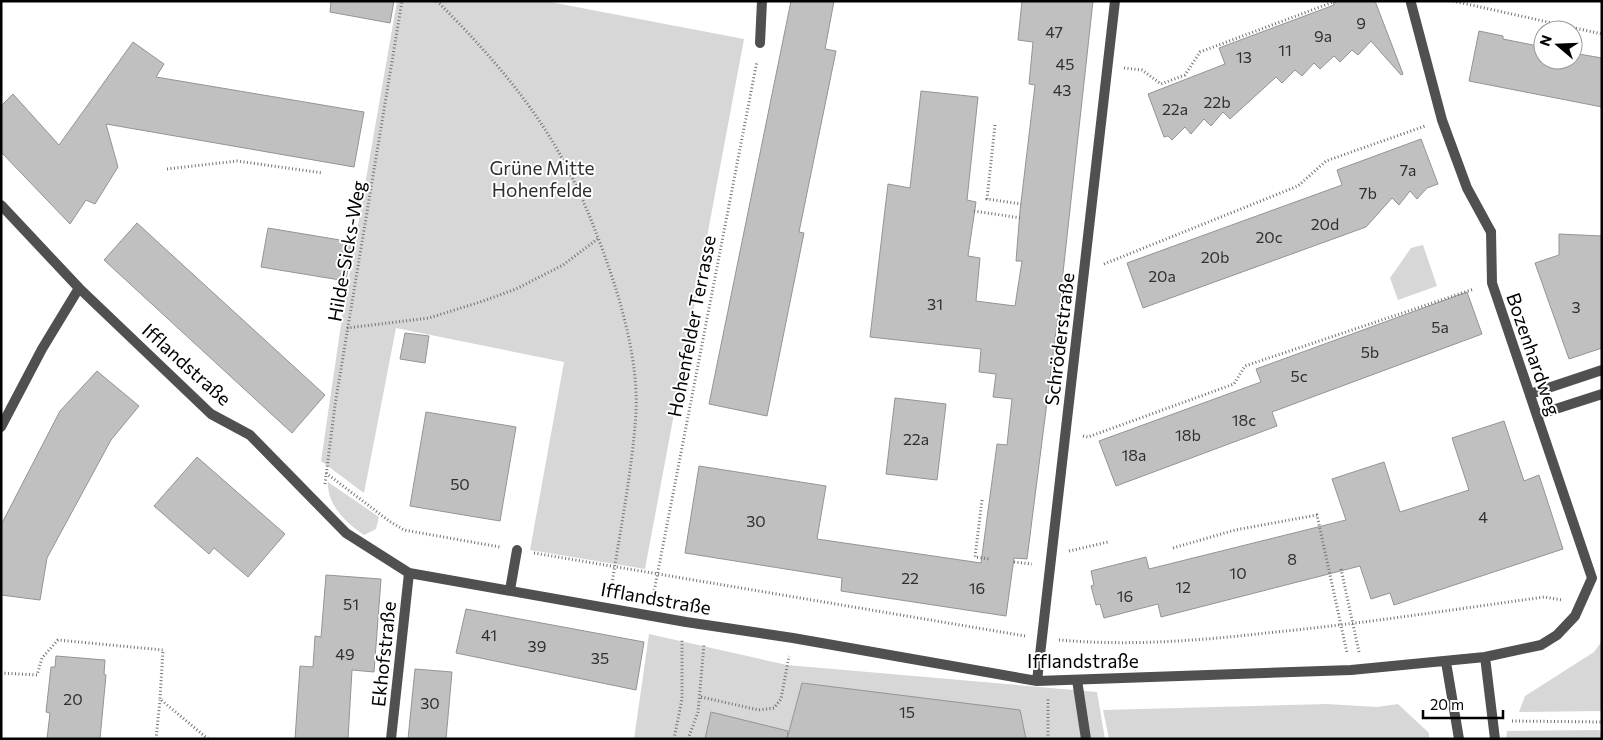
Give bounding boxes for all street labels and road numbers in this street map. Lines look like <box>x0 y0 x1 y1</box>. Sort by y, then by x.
street label: Hilde-Sicks-Weg <box>322 179 370 323</box>
street label: Hohenfelder Terrasse <box>662 233 720 419</box>
street label: Schröderstraße <box>1039 271 1079 407</box>
street label: Bozenhardweg <box>1502 290 1566 418</box>
street label: Ifflandstraße <box>138 318 236 410</box>
street label: Ifflandstraße <box>599 577 713 619</box>
street label: Ekhofstraße <box>366 600 400 708</box>
street label: Ifflandstraße <box>1027 649 1139 672</box>

